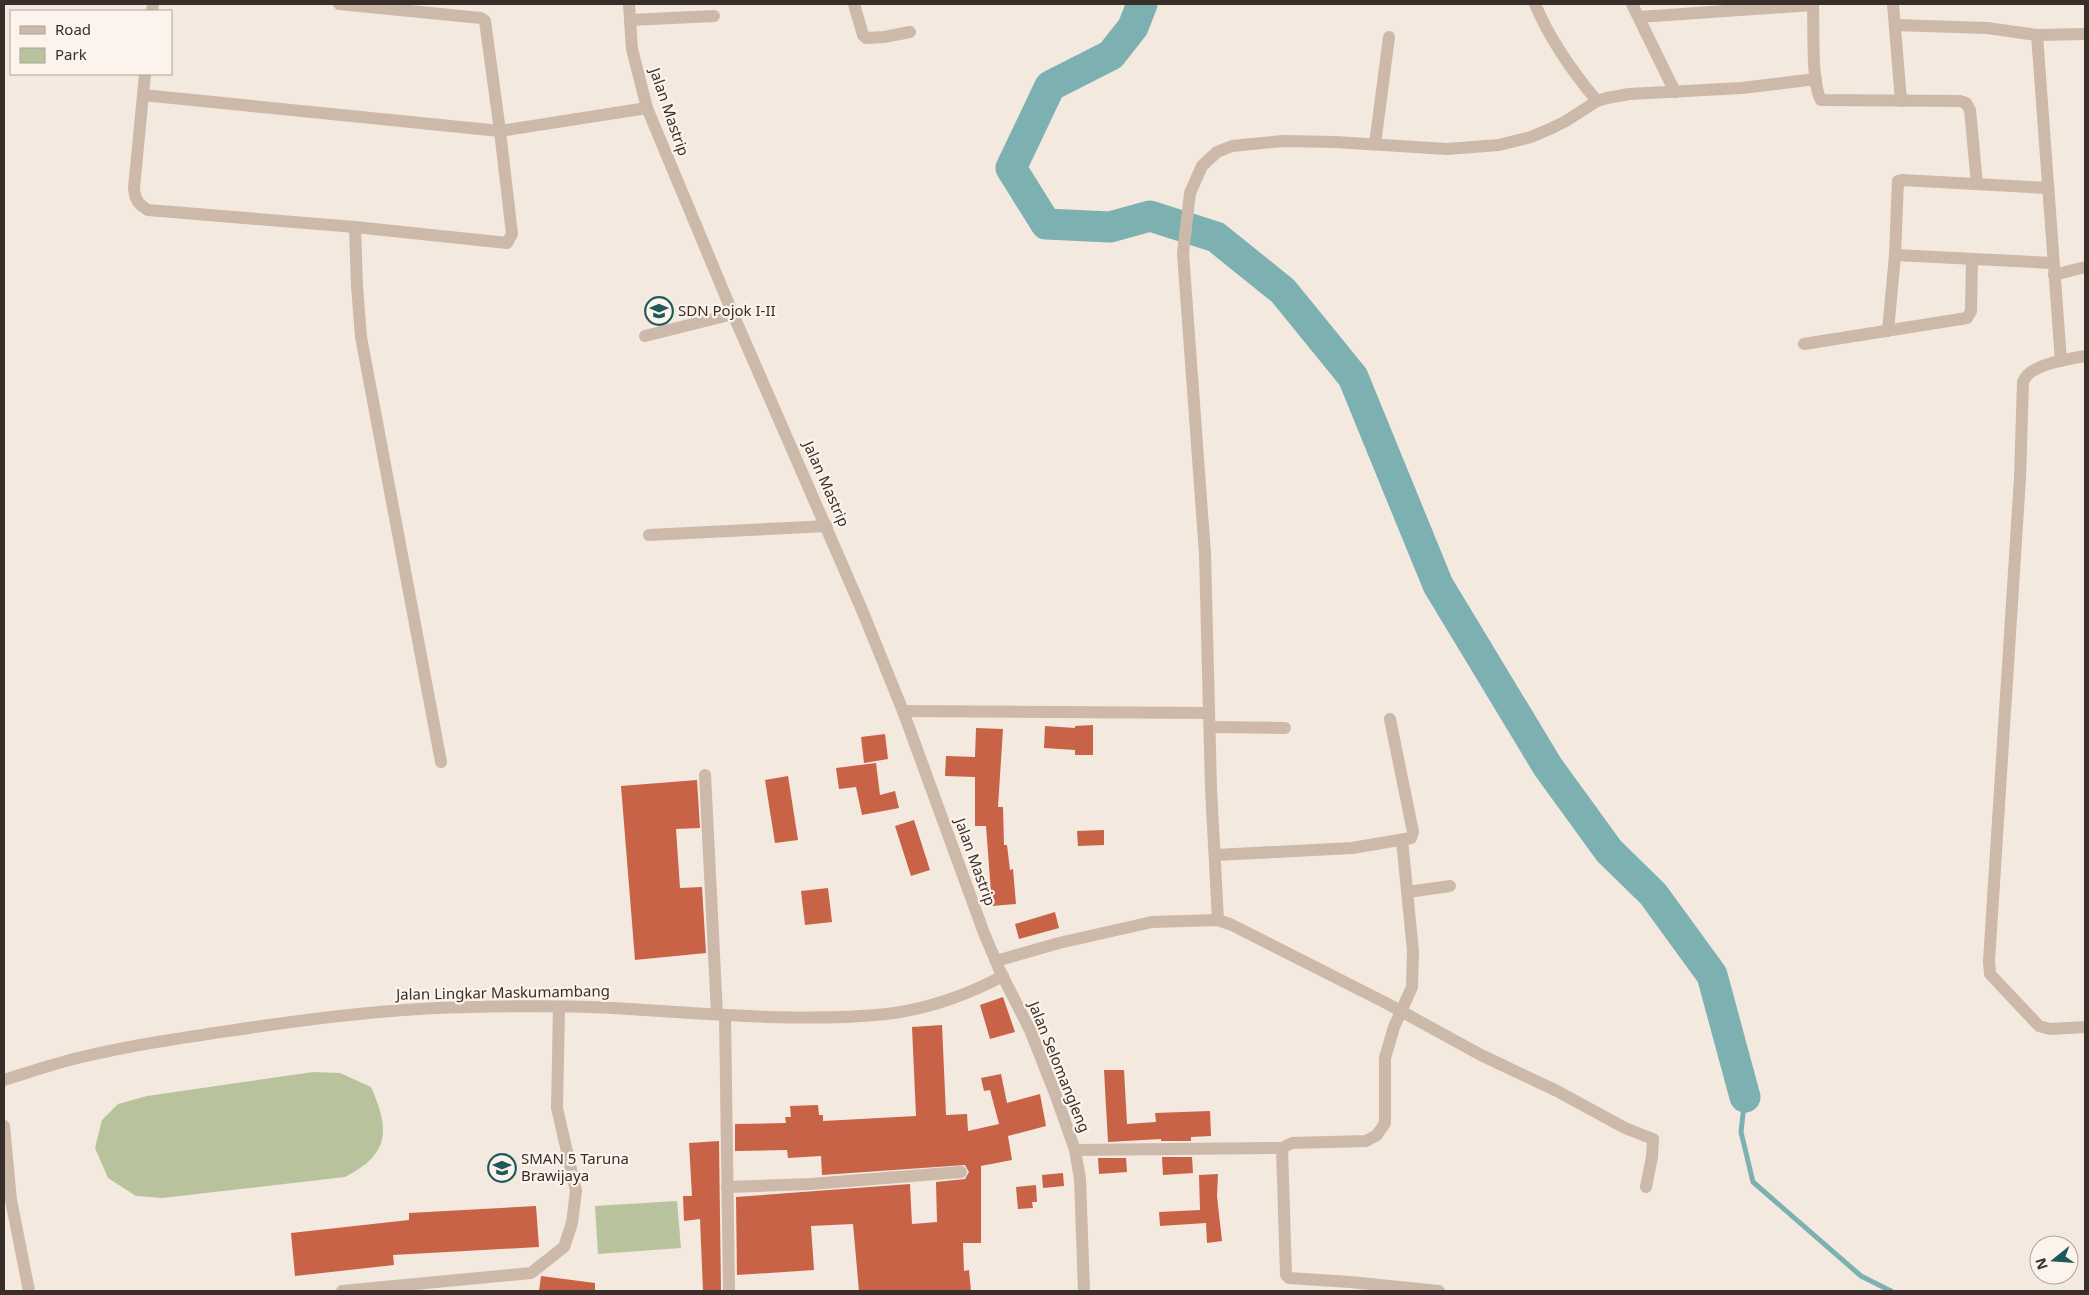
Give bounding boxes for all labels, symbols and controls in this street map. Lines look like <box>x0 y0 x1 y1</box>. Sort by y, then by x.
legend <box>10 10 172 75</box>
text: Road <box>55 19 91 39</box>
text: Park <box>55 44 87 64</box>
street label: Jalan Mastrip <box>645 63 694 158</box>
school or university icon: SDN Pojok I-II <box>644 296 674 326</box>
place label: SDN Pojok I-II <box>678 300 776 320</box>
street label: Jalan Mastrip <box>798 436 855 530</box>
street label: Jalan Mastrip <box>950 813 1001 908</box>
street label: Jalan Lingkar Maskumambang <box>394 980 610 1004</box>
street label: Jalan Selomangleng <box>1024 996 1095 1135</box>
place label: SMAN 5 Taruna Brawijaya <box>521 1148 629 1185</box>
school or university icon: SMAN 5 Taruna Brawijaya <box>487 1153 517 1183</box>
north arrow <box>2029 1235 2079 1285</box>
text: N <box>2030 1256 2052 1272</box>

